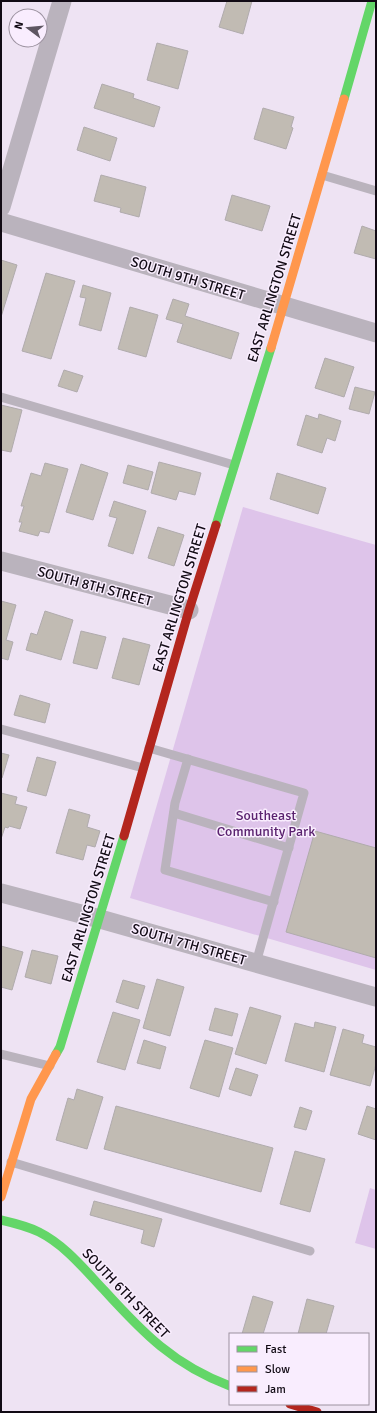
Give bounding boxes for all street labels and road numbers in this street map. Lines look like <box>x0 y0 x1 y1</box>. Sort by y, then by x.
street label: EAST ARLINGTON STREET <box>244 212 305 364</box>
street label: SOUTH 9TH STREET <box>129 253 247 304</box>
street label: EAST ARLINGTON STREET <box>149 522 210 674</box>
street label: SOUTH 8TH STREET <box>36 563 154 610</box>
street label: EAST ARLINGTON STREET <box>58 832 119 984</box>
street label: SOUTH 7TH STREET <box>130 920 248 969</box>
street label: SOUTH 6TH STREET <box>78 1245 173 1342</box>

